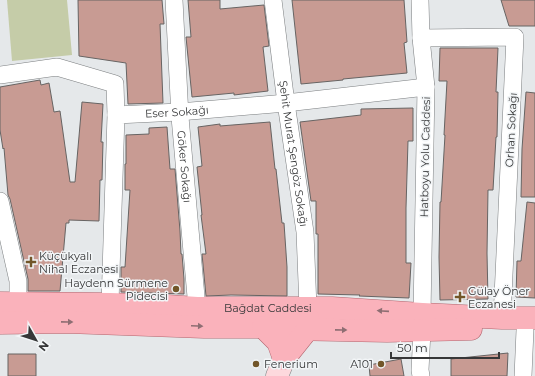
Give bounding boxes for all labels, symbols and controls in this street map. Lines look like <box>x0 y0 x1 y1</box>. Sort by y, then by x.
street label: Şehit Murat Şengöz Sokağı <box>276 80 311 228</box>
street label: Orhan Sokağı <box>502 92 520 168</box>
street label: Hatboyu Yolu Caddesi <box>417 96 433 218</box>
street label: Eser Sokağı <box>145 103 209 121</box>
street label: Göker Sokağı <box>174 130 195 204</box>
place label: Küçükyalı Nihal Eczanesi <box>39 249 119 276</box>
marker: Küçükyalı Nihal Eczanesi <box>26 257 36 267</box>
place label: Haydenn Sürmene Pidecisi <box>64 276 168 303</box>
marker: Haydenn Sürmene Pidecisi <box>171 284 181 294</box>
place label: Gülay Öner Eczanesi <box>468 284 530 311</box>
marker: Gülay Öner Eczanesi <box>455 292 465 302</box>
street label: Bağdat Caddesi <box>224 301 312 315</box>
one-way arrow <box>377 308 389 315</box>
one-way arrow <box>61 319 74 325</box>
north arrow <box>16 320 56 360</box>
one-way arrow <box>191 323 203 330</box>
one-way arrow <box>335 327 348 333</box>
scale bar <box>391 334 499 360</box>
text: N <box>36 338 52 354</box>
text: 50 m <box>397 340 428 355</box>
place label: Fenerium <box>264 357 318 371</box>
place label: A101 <box>350 357 373 371</box>
marker: Fenerium <box>251 359 261 369</box>
marker: A101 <box>376 359 386 369</box>

